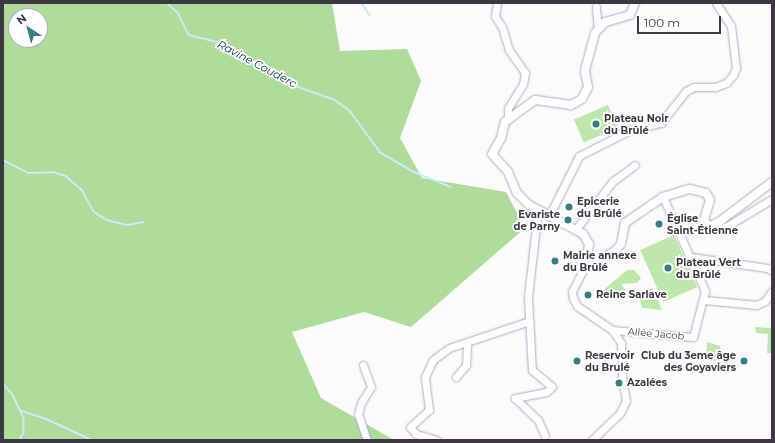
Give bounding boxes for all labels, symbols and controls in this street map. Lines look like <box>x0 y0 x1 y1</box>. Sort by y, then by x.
north arrow <box>8 8 48 48</box>
scale bar <box>639 8 723 34</box>
text: N <box>14 11 29 27</box>
text: 100 m <box>644 15 680 30</box>
water label: Ravine Couderc <box>215 38 299 90</box>
place label: Plateau Noir du Brûlé <box>604 112 669 136</box>
marker: Plateau Noir du Brûlé <box>591 119 601 129</box>
place label: Epicerie du Brûlé <box>577 195 622 218</box>
marker: Epicerie du Brûlé <box>564 202 574 212</box>
place label: Evariste de Parny <box>514 208 560 232</box>
place label: Église Saint-Étienne <box>667 212 738 236</box>
marker: Evariste de Parny <box>563 215 573 225</box>
marker: Église Saint-Étienne <box>654 219 664 229</box>
place label: Mairie annexe du Brûlé <box>563 249 636 272</box>
marker: Mairie annexe du Brûlé <box>550 256 560 266</box>
place label: Plateau Vert du Brûlé <box>676 256 741 280</box>
marker: Plateau Vert du Brûlé <box>663 263 673 273</box>
place label: Reine Sarlave <box>596 289 667 301</box>
marker: Reine Sarlave <box>583 290 593 300</box>
street label: Allée Jacob <box>627 326 685 342</box>
place label: Reservoir du Brulé <box>585 349 634 372</box>
place label: Club du 3eme âge des Goyaviers <box>641 349 736 372</box>
marker: Reservoir du Brulé <box>572 356 582 366</box>
marker: Club du 3eme âge des Goyaviers <box>739 356 749 366</box>
place label: Azalées <box>627 377 667 389</box>
marker: Azalées <box>614 378 624 388</box>

